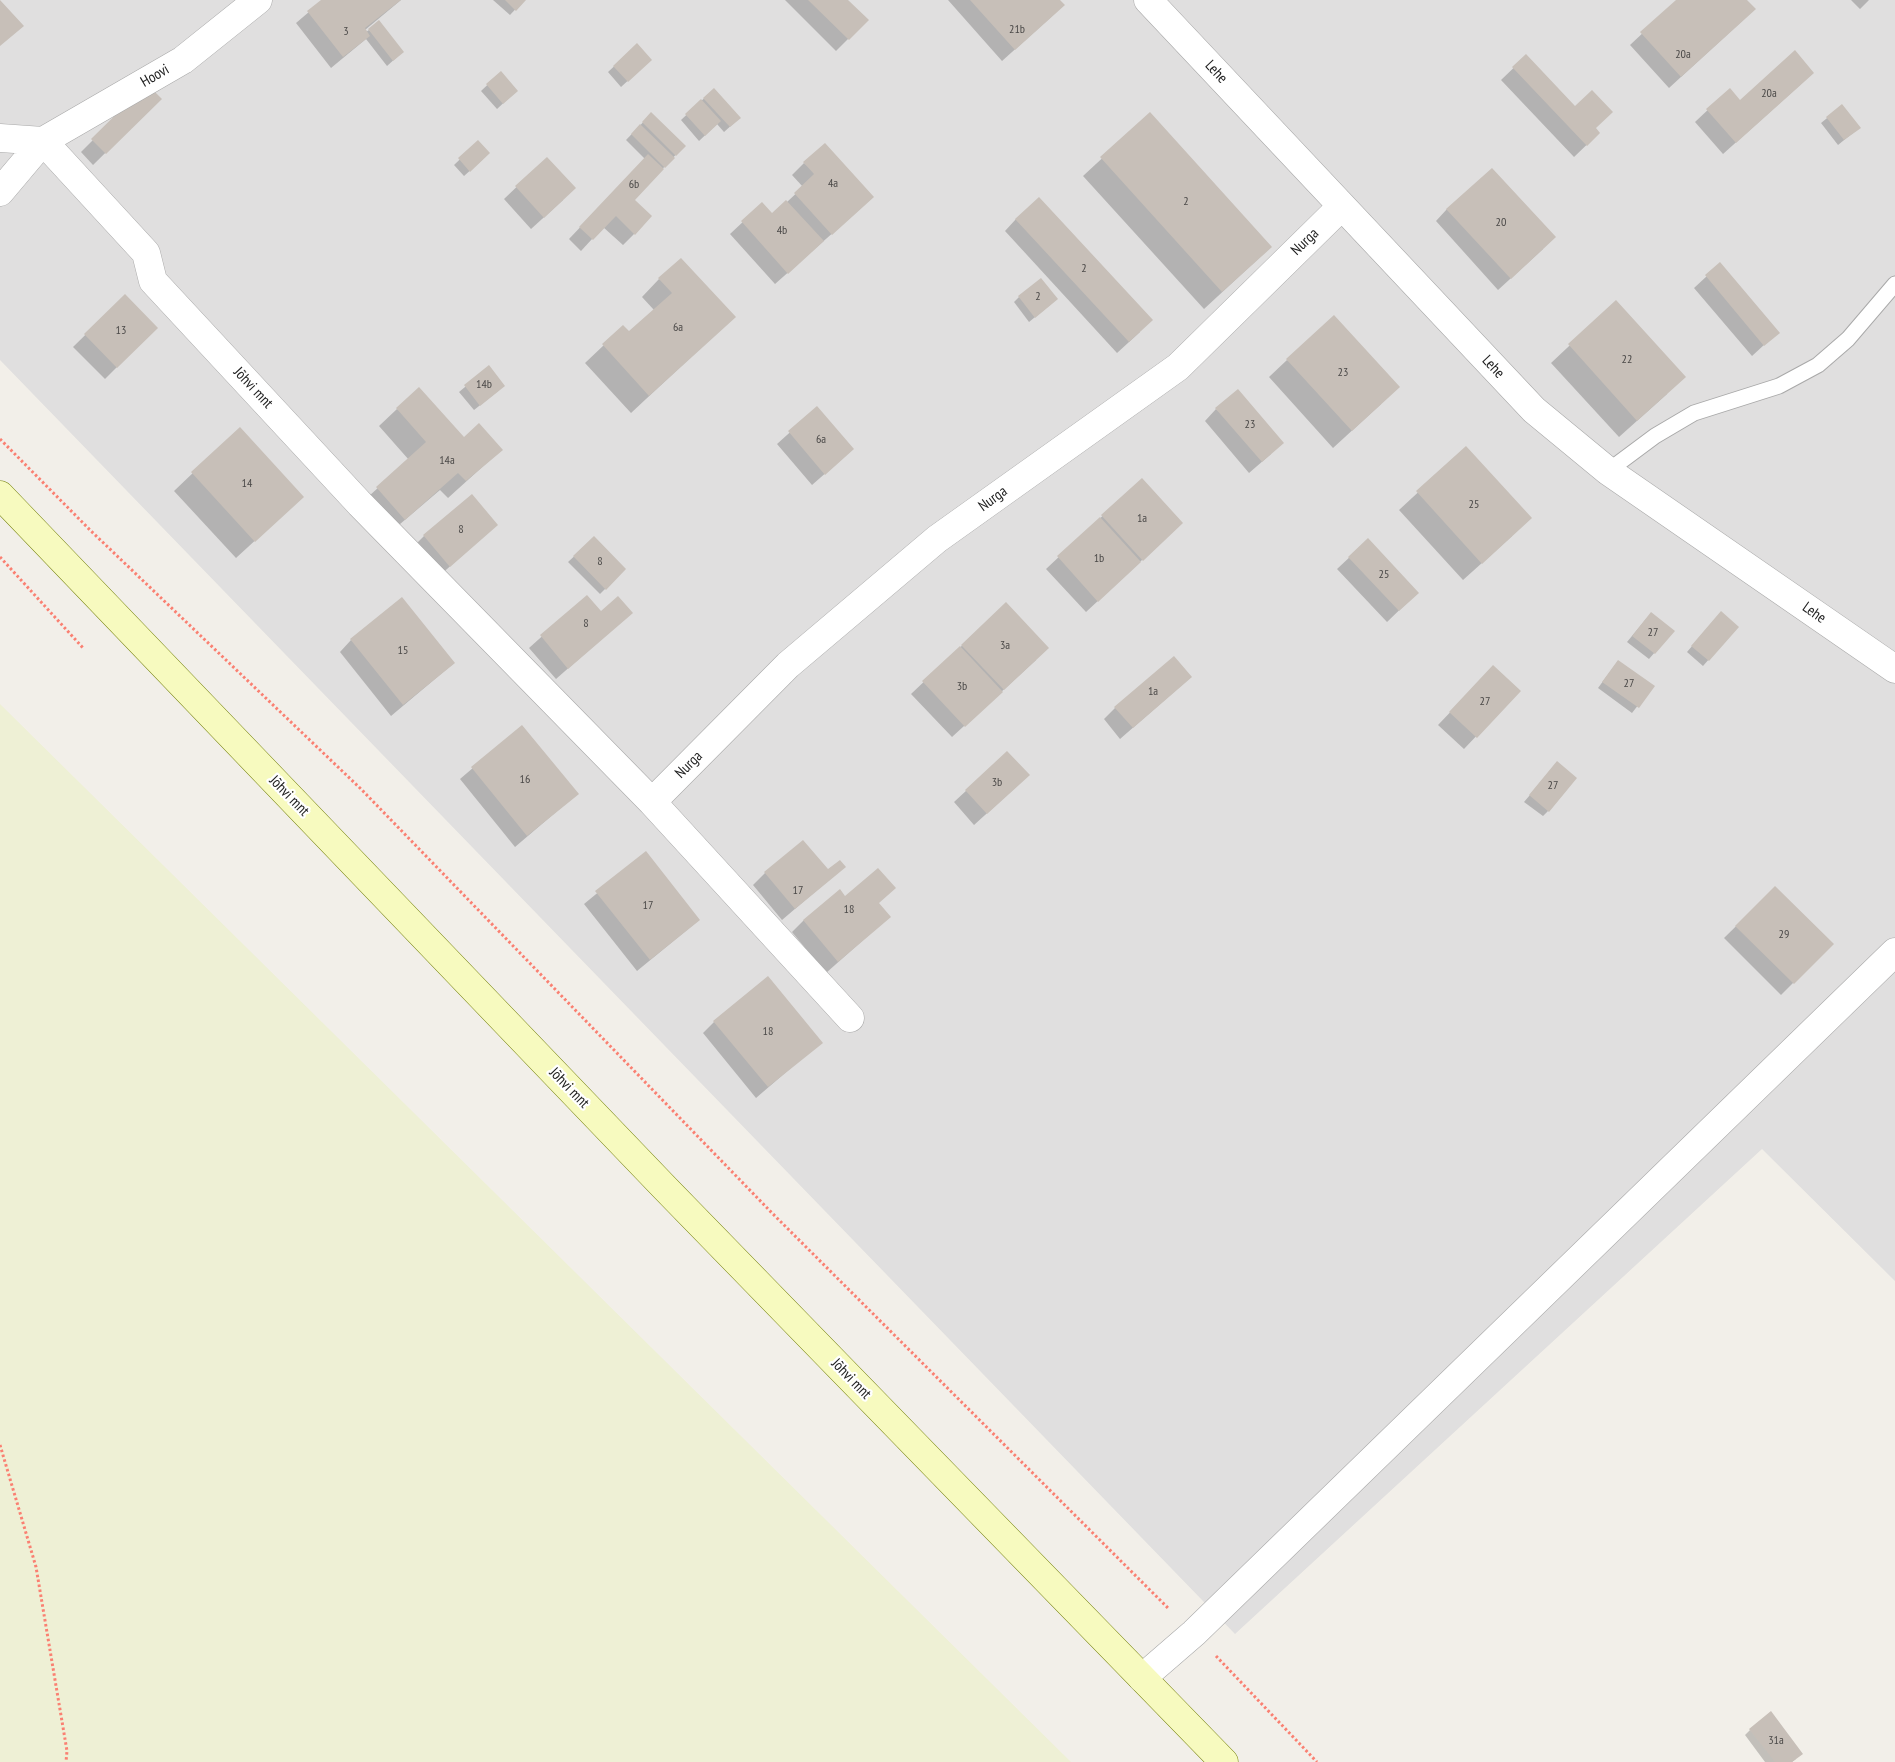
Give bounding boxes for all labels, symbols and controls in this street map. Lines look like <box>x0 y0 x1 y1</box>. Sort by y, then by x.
house number: 21b <box>1009 23 1025 37</box>
house number: 3 <box>343 25 349 39</box>
house number: 20a <box>1675 48 1691 62</box>
street label: Lehe <box>1201 57 1231 87</box>
street label: Hoovi <box>138 61 172 91</box>
house number: 20a <box>1761 87 1777 101</box>
house number: 4a <box>828 177 838 191</box>
house number: 6b <box>629 178 639 192</box>
house number: 2 <box>1183 195 1189 209</box>
house number: 20 <box>1496 216 1506 230</box>
house number: 4b <box>777 224 787 238</box>
street label: Nurga <box>1288 225 1322 259</box>
house number: 2 <box>1081 262 1087 276</box>
house number: 2 <box>1035 290 1041 304</box>
house number: 6a <box>673 321 683 335</box>
house number: 13 <box>116 324 126 338</box>
street label: Lehe <box>1478 352 1508 382</box>
house number: 22 <box>1622 353 1632 367</box>
street label: Jõhvi mnt <box>230 364 276 412</box>
house number: 23 <box>1338 366 1348 380</box>
house number: 14b <box>476 378 492 392</box>
house number: 23 <box>1245 418 1255 432</box>
house number: 6a <box>816 433 826 447</box>
house number: 14a <box>439 454 455 468</box>
house number: 14 <box>242 477 252 491</box>
street label: Nurga <box>975 483 1011 515</box>
house number: 25 <box>1469 498 1479 512</box>
house number: 1a <box>1137 512 1147 526</box>
house number: 8 <box>458 523 464 537</box>
house number: 1b <box>1094 552 1104 566</box>
house number: 8 <box>597 555 603 569</box>
house number: 25 <box>1379 568 1389 582</box>
street label: Lehe <box>1799 599 1829 627</box>
house number: 8 <box>583 617 589 631</box>
house number: 27 <box>1648 626 1658 640</box>
house number: 3a <box>1000 639 1010 653</box>
house number: 15 <box>398 644 408 658</box>
house number: 27 <box>1624 677 1634 691</box>
house number: 3b <box>957 680 967 694</box>
house number: 1a <box>1148 685 1158 699</box>
house number: 27 <box>1480 695 1490 709</box>
street label: Nurga <box>672 748 706 782</box>
street label: Jõhvi mnt <box>265 772 313 820</box>
house number: 16 <box>520 773 530 787</box>
house number: 3b <box>992 776 1002 790</box>
house number: 27 <box>1548 779 1558 793</box>
house number: 17 <box>793 884 803 898</box>
house number: 17 <box>643 899 653 913</box>
house number: 18 <box>844 903 854 917</box>
house number: 29 <box>1779 928 1789 942</box>
house number: 18 <box>763 1025 773 1039</box>
street label: Jõhvi mnt <box>545 1064 593 1112</box>
street label: Jõhvi mnt <box>827 1355 875 1403</box>
house number: 31a <box>1768 1734 1784 1748</box>

